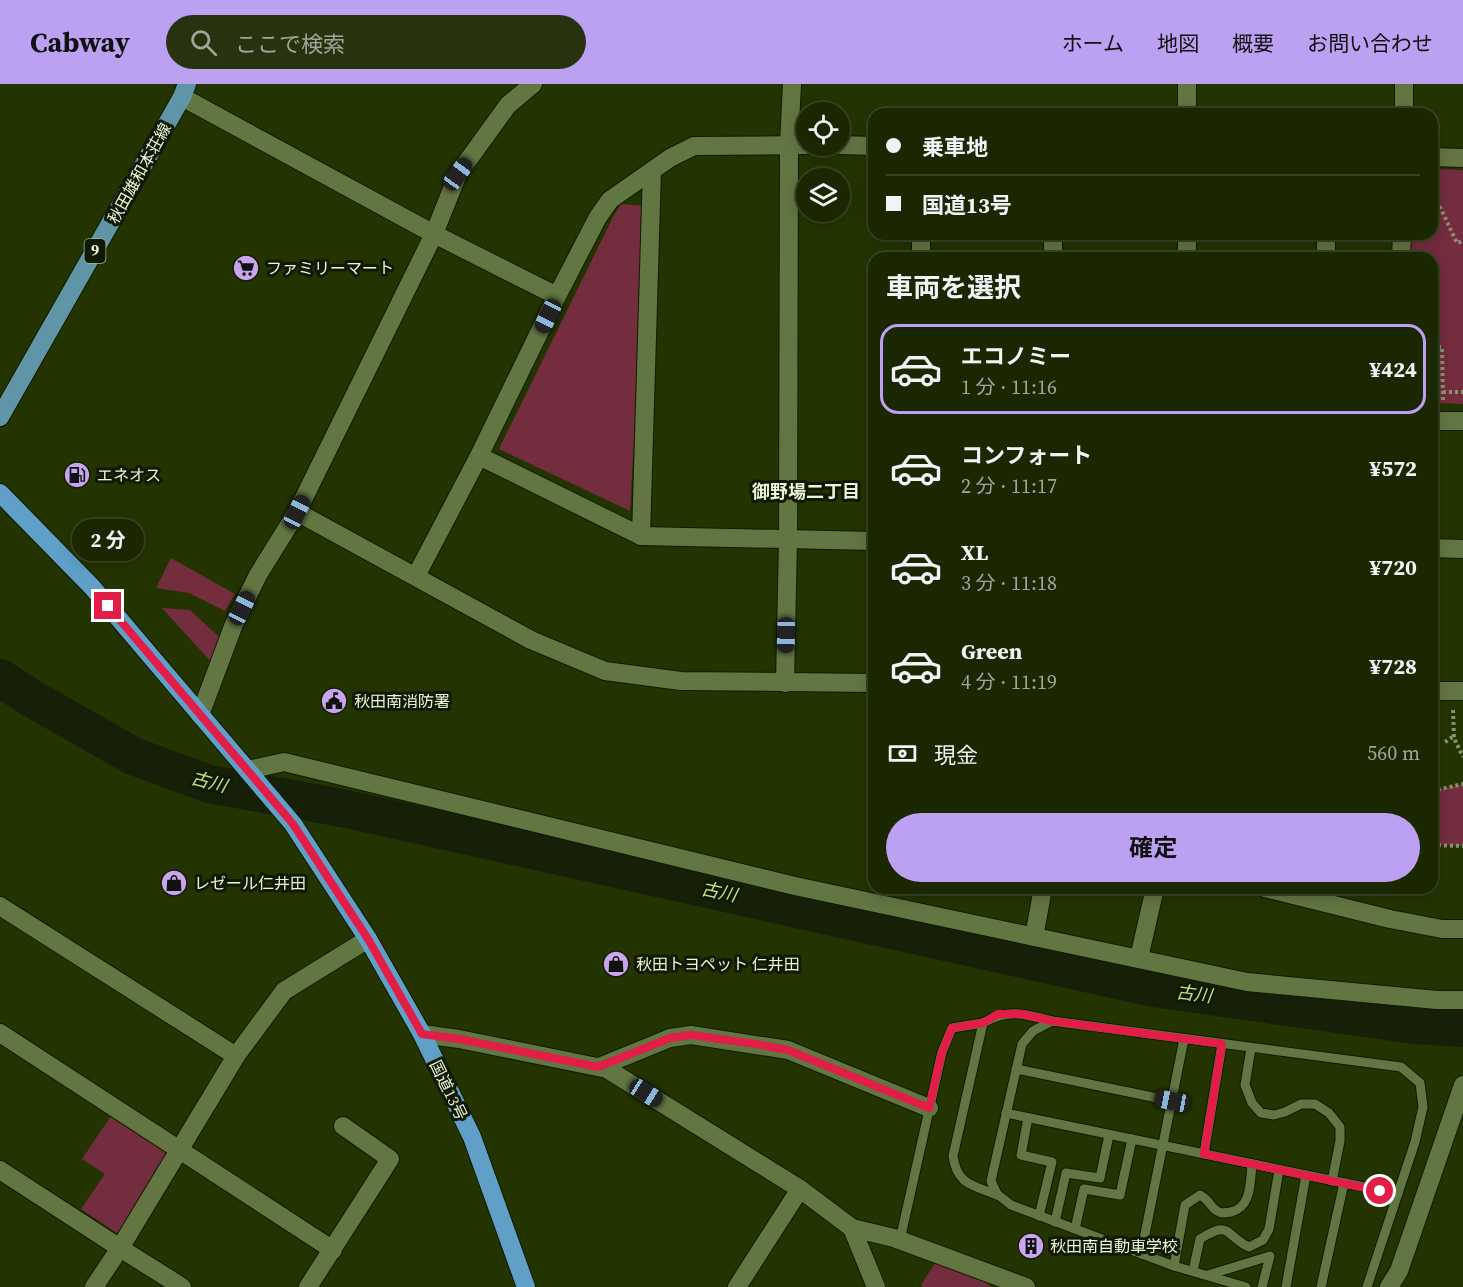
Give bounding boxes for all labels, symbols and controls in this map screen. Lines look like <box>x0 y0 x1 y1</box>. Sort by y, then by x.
search box <box>166 15 586 69</box>
text: Cabway <box>30 23 130 61</box>
icon: search <box>187 26 220 59</box>
text: ここで検索 <box>235 29 345 59</box>
text: ホーム <box>1062 29 1124 58</box>
text: 地図 <box>1157 29 1199 58</box>
text: 概要 <box>1232 29 1274 58</box>
text: お問い合わせ <box>1307 29 1433 58</box>
map controls <box>796 102 850 222</box>
button: locate <box>796 102 850 156</box>
street label: 秋田雄和本荘線 <box>102 119 176 227</box>
text: 乗車地 <box>922 132 988 162</box>
car <box>440 154 476 194</box>
button: layers <box>796 168 850 222</box>
text: 国道13号 <box>922 190 1012 220</box>
road number: 9 <box>84 239 106 263</box>
supermarket icon: ファミリーマート <box>231 253 261 283</box>
place label: ファミリーマート <box>266 257 394 279</box>
text: 車両を選択 <box>886 269 1021 306</box>
car <box>532 296 564 336</box>
text: エコノミー <box>961 341 1071 371</box>
icon: car <box>889 342 943 396</box>
text: ¥424 <box>1369 354 1417 384</box>
text: 1 分 · 11:16 <box>961 373 1057 401</box>
text: コンフォート <box>961 440 1092 470</box>
icon: car <box>889 441 943 495</box>
text: ¥572 <box>1369 453 1417 483</box>
fuel station icon: エネオス <box>62 460 92 490</box>
place label: エネオス <box>97 464 161 486</box>
text: 2 分 · 11:17 <box>961 472 1057 500</box>
district label: 御野場二丁目 <box>751 479 860 504</box>
car <box>281 492 313 532</box>
callout: 2 分 <box>72 519 144 561</box>
text: 2 分 <box>90 526 126 554</box>
text: XL <box>961 537 988 567</box>
icon: car <box>889 540 943 594</box>
text: ¥720 <box>1369 552 1417 582</box>
text: 3 分 · 11:18 <box>961 569 1057 597</box>
car <box>226 588 258 628</box>
route end <box>94 592 121 619</box>
car <box>777 617 795 653</box>
text: Green <box>961 636 1022 666</box>
icon: car <box>889 639 943 693</box>
text: ¥728 <box>1369 651 1417 681</box>
text: 4 分 · 11:19 <box>961 668 1057 696</box>
public building icon: 秋田南消防署 <box>319 686 349 716</box>
place label: 秋田南消防署 <box>354 690 450 712</box>
icon: cash <box>886 737 919 770</box>
text: 560 m <box>1367 739 1420 767</box>
text: 現金 <box>934 740 978 770</box>
water label: 古川 <box>189 765 232 799</box>
button: 確定 <box>886 813 1420 882</box>
shop icon: レゼール仁井田 <box>159 868 189 898</box>
place label: レゼール仁井田 <box>194 872 306 894</box>
water label: 古川 <box>699 876 741 908</box>
shop icon: 秋田トヨペット 仁井田 <box>601 949 631 979</box>
place label: 秋田トヨペット 仁井田 <box>636 953 800 975</box>
water label: 古川 <box>1175 979 1215 1008</box>
street label: 国道13号 <box>425 1056 473 1124</box>
car <box>626 1076 666 1110</box>
car <box>1153 1089 1191 1113</box>
route start <box>1366 1177 1393 1204</box>
building icon: 秋田南自動車学校 <box>1016 1231 1046 1261</box>
place label: 秋田南自動車学校 <box>1050 1235 1178 1257</box>

